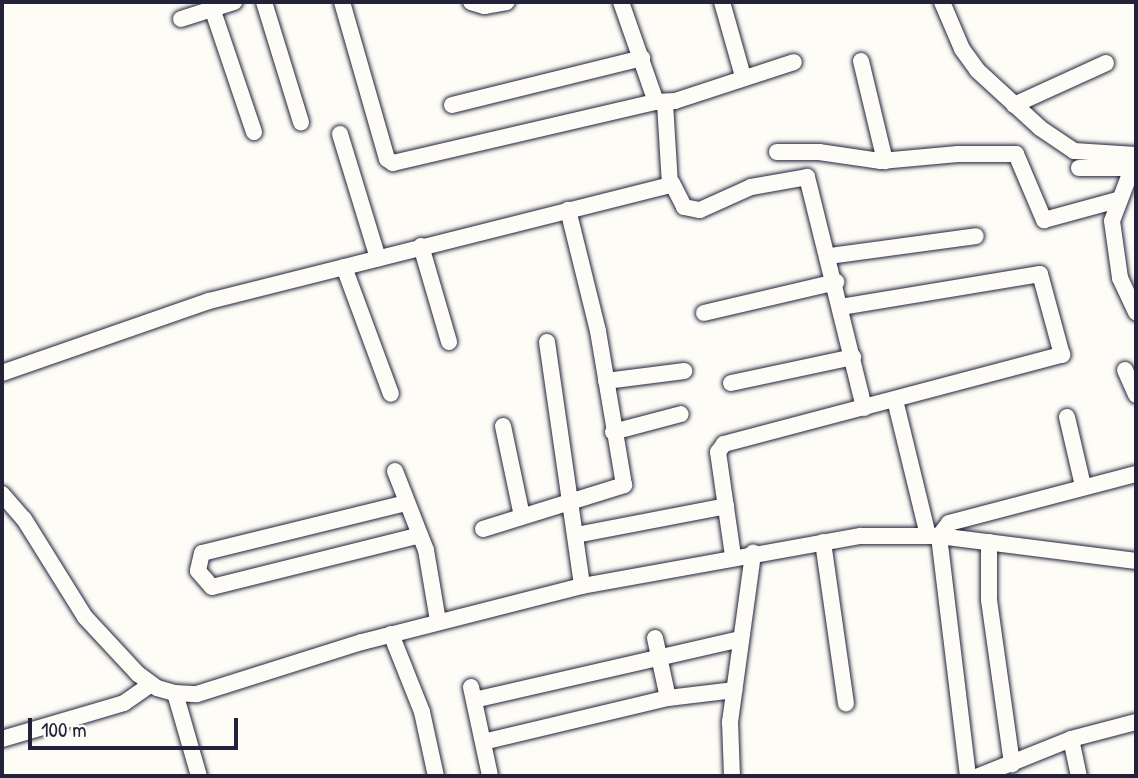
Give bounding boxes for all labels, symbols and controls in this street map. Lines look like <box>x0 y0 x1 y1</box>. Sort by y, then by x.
scale bar <box>32 704 242 748</box>
text: 100 m <box>41 715 87 744</box>

